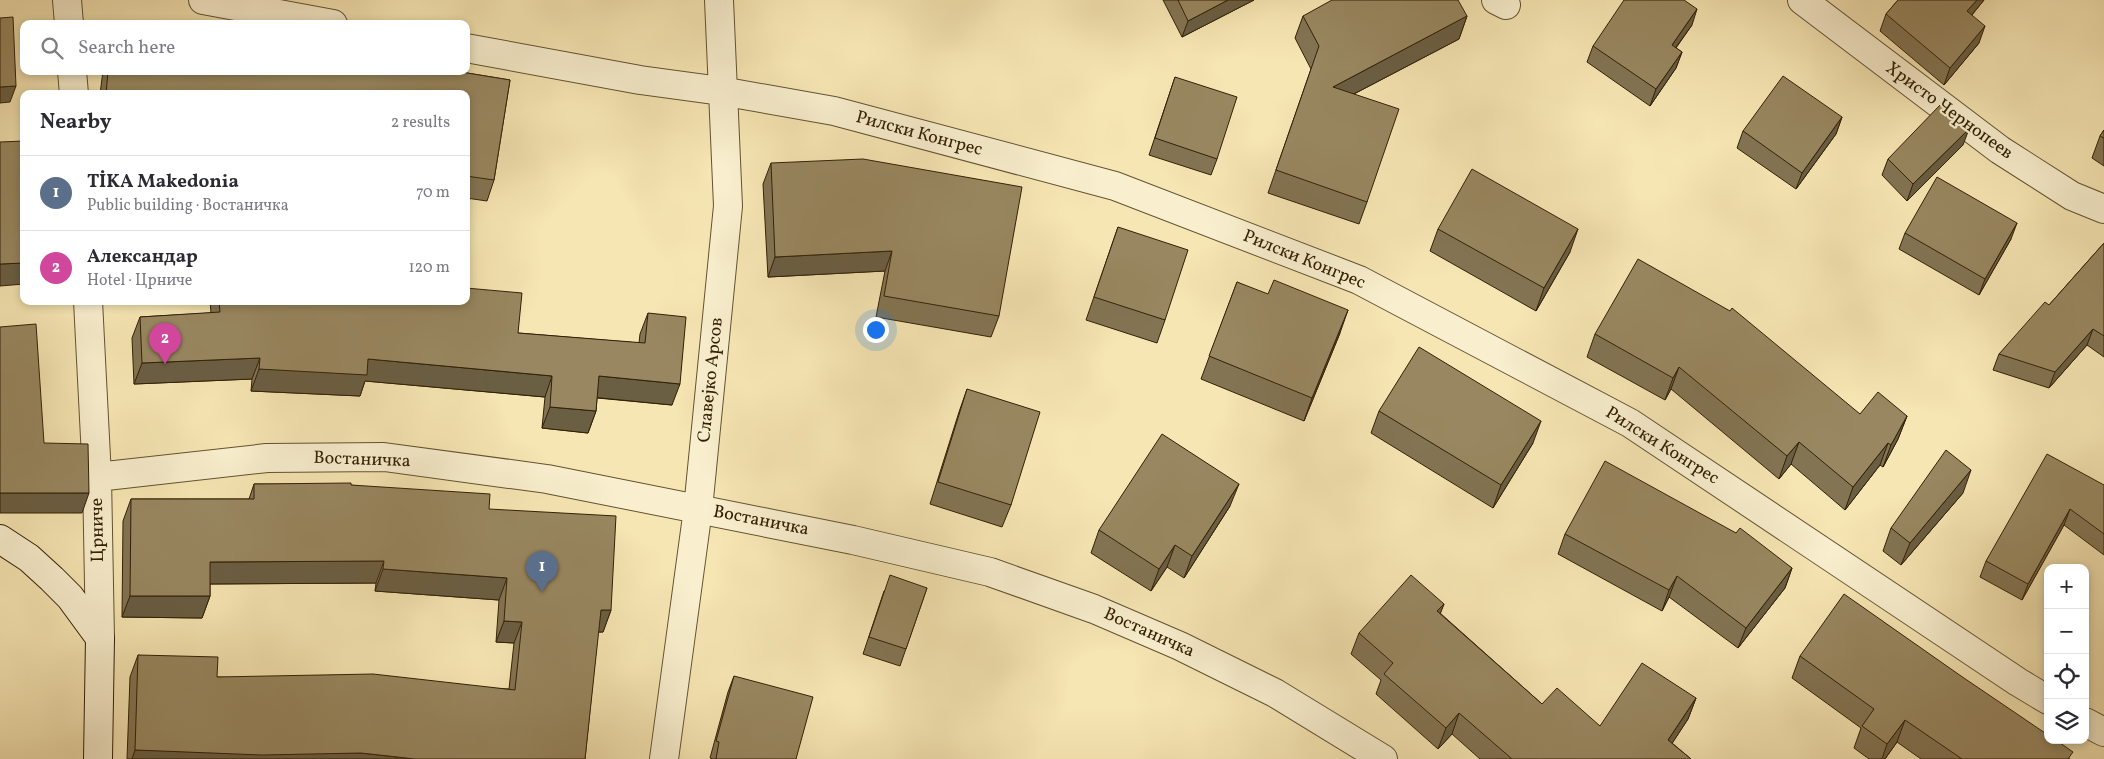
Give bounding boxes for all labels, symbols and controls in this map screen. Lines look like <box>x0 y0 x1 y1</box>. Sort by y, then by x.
search box <box>20 20 470 75</box>
icon: search <box>38 34 66 62</box>
text: Search here <box>78 35 175 61</box>
street label: Христо Чернопеев <box>1880 56 2018 166</box>
street label: Рилски Конгрес <box>853 105 985 163</box>
text: Nearby <box>40 108 111 137</box>
text: 2 results <box>391 112 450 134</box>
text: TİKA Makedonia <box>87 169 239 195</box>
text: 1 <box>53 182 59 204</box>
text: 70 m <box>416 182 450 204</box>
text: Public building · Востаничка <box>87 195 289 217</box>
street label: Рилски Конгрес <box>1239 224 1369 296</box>
text: Александар <box>87 244 198 270</box>
text: 2 <box>52 257 60 279</box>
text: 120 m <box>408 257 450 279</box>
text: Hotel · Црниче <box>87 270 192 292</box>
street label: Славејко Арсов <box>692 316 730 444</box>
your location <box>863 317 889 343</box>
pin: 2 <box>149 323 181 364</box>
street label: Рилски Конгрес <box>1600 401 1724 491</box>
street label: Востаничка <box>313 446 411 474</box>
street label: Црниче <box>85 497 111 563</box>
street label: Востаничка <box>711 499 811 543</box>
pin: 1 <box>526 551 558 592</box>
map controls <box>2044 564 2089 744</box>
button: + <box>2044 564 2089 609</box>
street label: Востаничка <box>1100 602 1198 664</box>
button: − <box>2044 609 2089 654</box>
button: locate <box>2044 654 2089 699</box>
button: layers <box>2044 699 2089 744</box>

